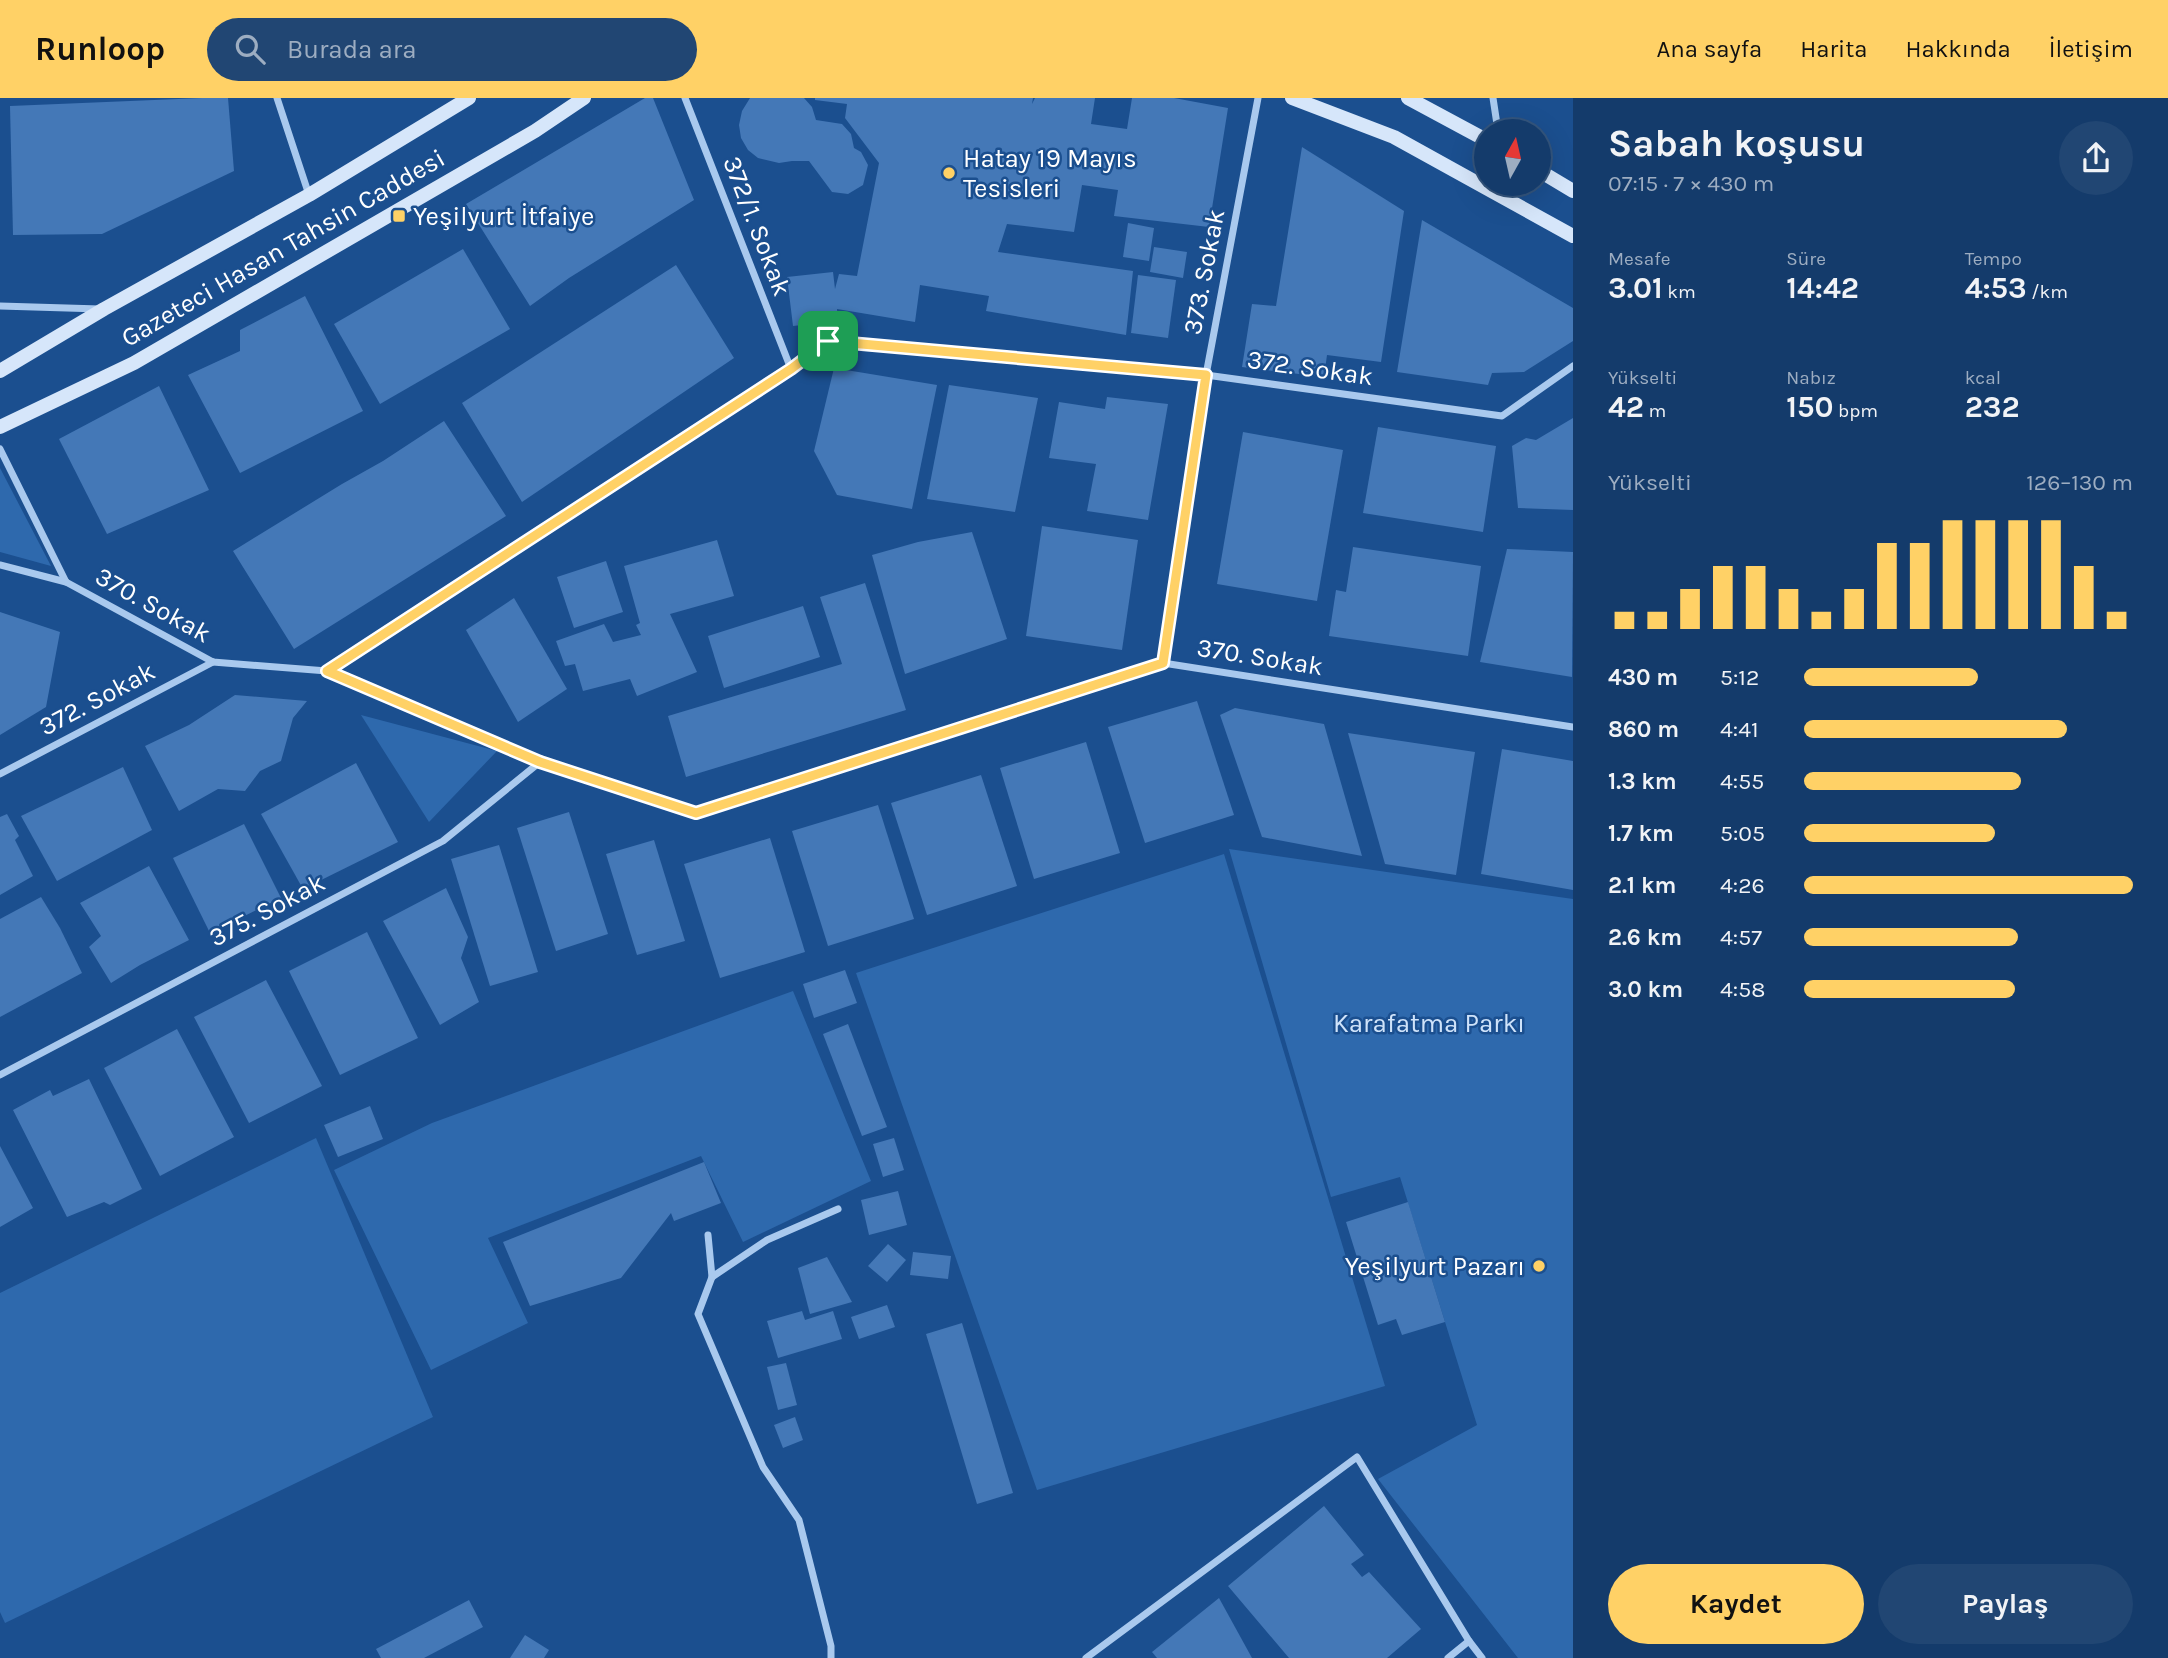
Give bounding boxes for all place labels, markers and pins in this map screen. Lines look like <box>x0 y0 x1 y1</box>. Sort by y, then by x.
place label: Hatay 19 Mayıs Tesisleri <box>963 143 1137 204</box>
marker: Hatay 19 Mayıs Tesisleri <box>941 165 957 181</box>
place label: Yeşilyurt İtfaiye <box>413 201 594 232</box>
marker: Yeşilyurt İtfaiye <box>391 208 407 224</box>
pin <box>798 311 858 371</box>
place label: Yeşilyurt Pazarı <box>1345 1251 1525 1282</box>
marker: Yeşilyurt Pazarı <box>1531 1258 1547 1274</box>

